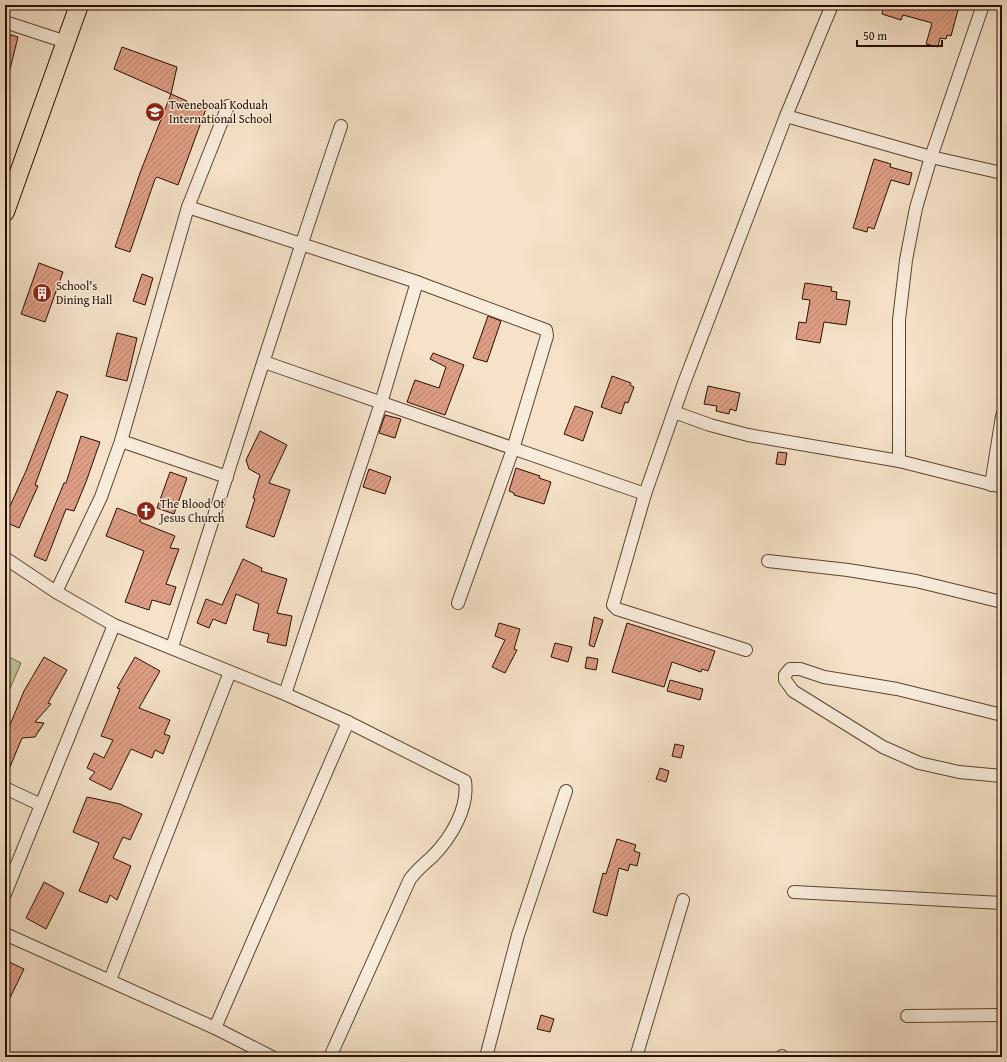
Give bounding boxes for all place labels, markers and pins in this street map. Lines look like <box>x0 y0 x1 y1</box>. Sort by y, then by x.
place label: Tweneboah Koduah International School <box>169 96 273 127</box>
school or university icon: Tweneboah Koduah International School <box>144 101 166 123</box>
place label: School's Dining Hall <box>56 277 113 308</box>
building icon: School's Dining Hall <box>31 282 53 304</box>
place label: The Blood Of Jesus Church <box>158 495 225 526</box>
church icon: The Blood Of Jesus Church <box>135 500 157 522</box>

